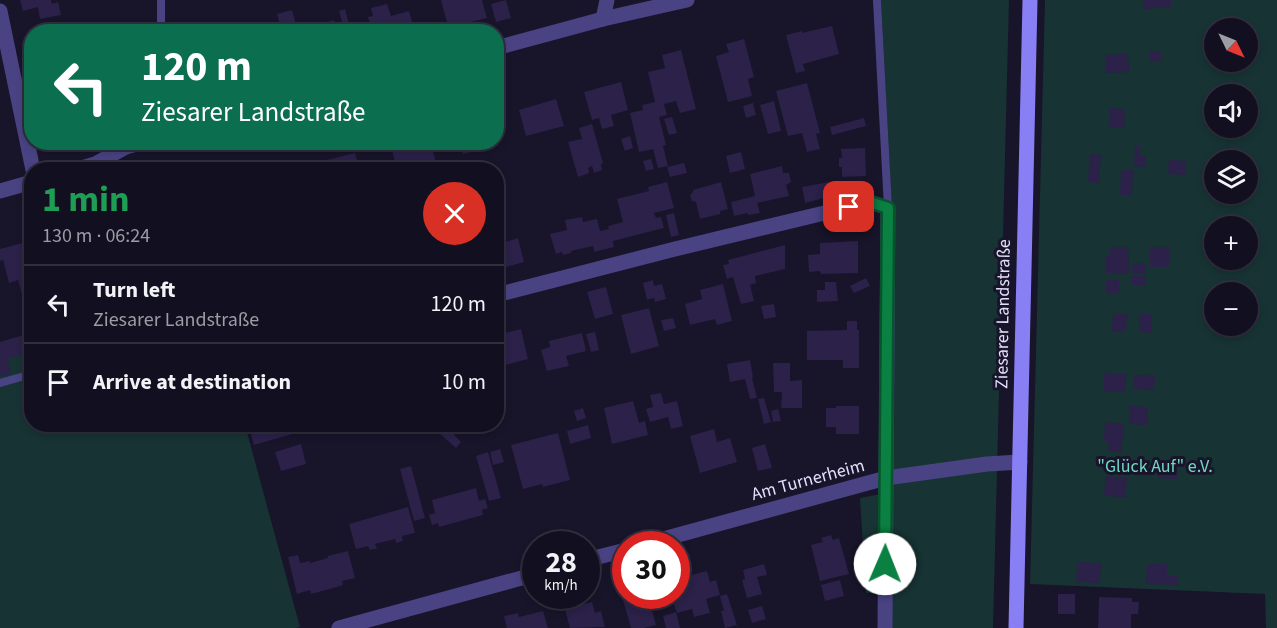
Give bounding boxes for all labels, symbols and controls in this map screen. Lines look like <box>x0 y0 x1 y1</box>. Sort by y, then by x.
north arrow <box>1204 18 1258 72</box>
map controls <box>1204 18 1258 336</box>
text: 120 m <box>141 37 252 97</box>
icon: left <box>42 48 120 126</box>
button: sound <box>1204 84 1258 138</box>
text: Ziesarer Landstraße <box>141 93 365 132</box>
button: layers <box>1204 150 1258 204</box>
text: 1 min <box>42 174 130 225</box>
pin <box>823 181 874 232</box>
button: close <box>423 182 486 245</box>
icon: arrive <box>832 190 865 223</box>
button: + <box>1204 216 1258 270</box>
text: 130 m · 06:24 <box>42 222 150 250</box>
street label: Ziesarer Landstraße <box>989 239 1017 389</box>
text: Turn left <box>93 274 175 306</box>
button: − <box>1204 282 1258 336</box>
icon: left <box>42 288 75 321</box>
text: 120 m <box>431 288 486 320</box>
text: Ziesarer Landstraße <box>93 306 259 334</box>
icon: arrive <box>42 366 75 399</box>
text: Arrive at destination <box>93 366 291 398</box>
text: 10 m <box>441 366 486 398</box>
street label: Am Turnerheim <box>749 453 867 507</box>
park label: "Glück Auf" e.V. <box>1097 454 1213 479</box>
speed limit sign: 30 <box>612 531 690 609</box>
position arrow <box>853 532 917 596</box>
text: 28 <box>545 541 577 584</box>
text: km/h <box>544 575 578 596</box>

